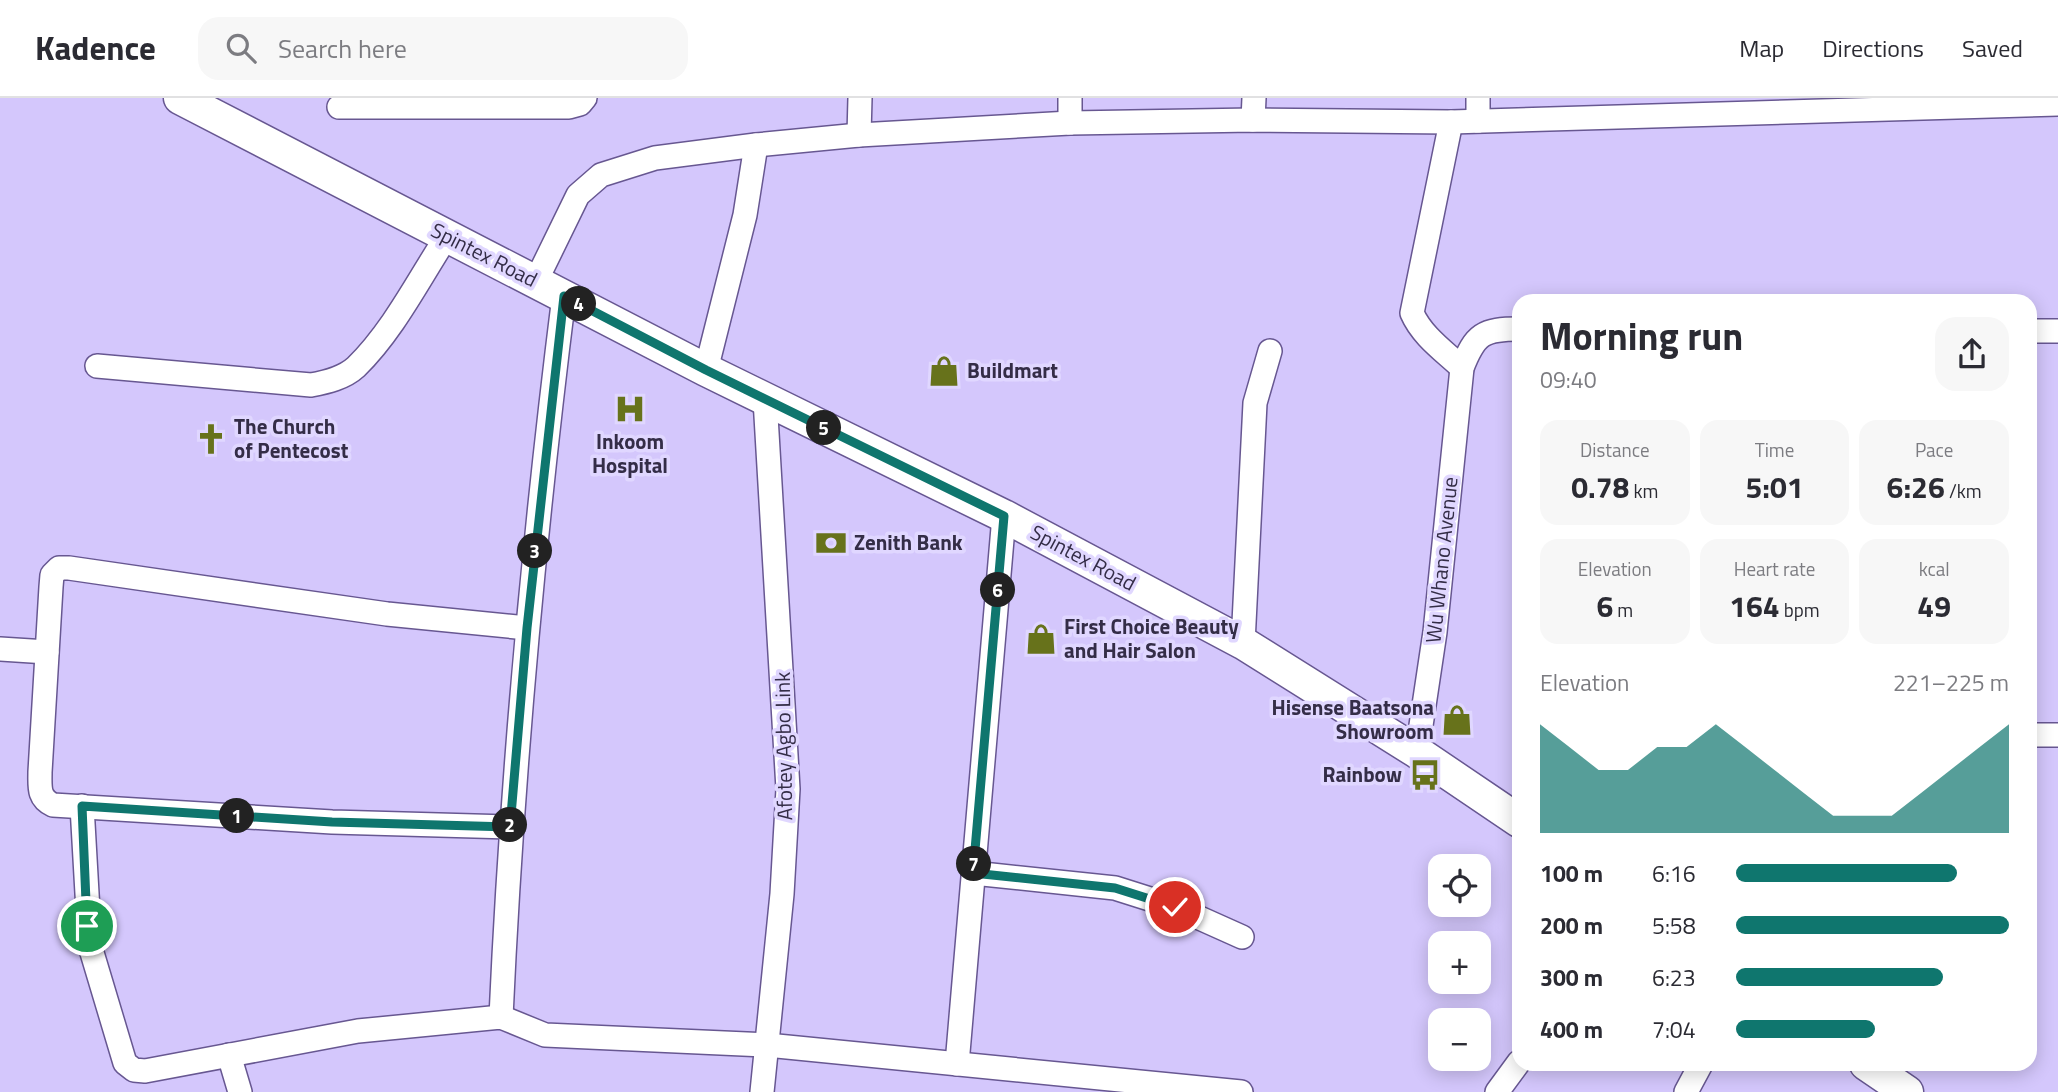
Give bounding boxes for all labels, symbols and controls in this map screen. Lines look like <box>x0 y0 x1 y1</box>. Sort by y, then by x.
search box <box>198 17 688 80</box>
text: Kadence <box>35 23 156 73</box>
icon: search <box>222 29 260 67</box>
text: Search here <box>278 29 407 68</box>
text: Map <box>1739 30 1784 66</box>
text: Directions <box>1822 30 1924 66</box>
text: Saved <box>1962 30 2023 66</box>
street label: Spintex Road <box>426 214 543 295</box>
pin: 4 <box>562 286 596 322</box>
text: 4 <box>573 289 584 318</box>
text: Morning run <box>1540 307 1743 365</box>
button: share <box>1935 317 2009 391</box>
shop icon: Buildmart <box>927 354 961 388</box>
place label: Buildmart <box>967 354 1058 386</box>
text: 09:40 <box>1540 362 1597 397</box>
hospital icon: Inkoom Hospital <box>613 392 647 426</box>
place label: The Church of Pentecost <box>234 410 349 466</box>
pin: 5 <box>806 410 842 446</box>
text: 5 <box>818 413 829 442</box>
church icon: The Church of Pentecost <box>194 422 228 456</box>
place label: Inkoom Hospital <box>592 425 668 481</box>
text: Distance <box>1580 435 1650 464</box>
text: Time <box>1755 435 1794 464</box>
text: Pace <box>1915 435 1953 464</box>
text: 0.78 <box>1571 464 1629 510</box>
text: 5:01 <box>1745 464 1804 510</box>
text: 6:26 <box>1887 464 1945 510</box>
street label: Wu Whano Avenue <box>1416 475 1466 645</box>
text: km <box>1629 476 1658 505</box>
text: /km <box>1945 476 1982 505</box>
street label: Spintex Road <box>1025 516 1142 598</box>
bank icon: Zenith Bank <box>814 526 848 560</box>
place label: Zenith Bank <box>854 526 963 558</box>
pin: 3 <box>518 533 552 568</box>
text: 3 <box>529 536 540 565</box>
text: Elevation <box>1578 554 1652 583</box>
text: Heart rate <box>1734 554 1815 583</box>
text: kcal <box>1919 554 1950 583</box>
pin: 6 <box>981 573 1016 608</box>
text: 6 <box>992 575 1003 604</box>
text: 6 <box>1596 583 1613 629</box>
text: 164 <box>1729 583 1780 629</box>
text: 49 <box>1917 583 1951 629</box>
text: m <box>1613 595 1633 624</box>
text: bpm <box>1780 595 1820 624</box>
place label: First Choice Beauty and Hair Salon <box>1064 610 1239 666</box>
shop icon: First Choice Beauty and Hair Salon <box>1024 622 1058 656</box>
text: Elevation <box>1540 665 1629 700</box>
text: 221–225 m <box>1893 665 2009 700</box>
street label: Afotey Agbo Link <box>766 671 800 821</box>
place label: Hisense Baatsona Showroom <box>1272 691 1434 747</box>
shop icon: Hisense Baatsona Showroom <box>1440 703 1474 737</box>
place label: Rainbow <box>1323 758 1402 790</box>
bus stop icon: Rainbow <box>1408 758 1442 792</box>
pin: 1 <box>219 798 254 834</box>
text: 1 <box>231 801 242 830</box>
pin: 2 <box>492 808 528 842</box>
text: 2 <box>504 810 515 839</box>
pin: 7 <box>956 846 992 882</box>
text: 7 <box>968 849 979 878</box>
map controls <box>1428 854 1491 1071</box>
button: locate <box>1428 854 1491 917</box>
text: 100 m <box>1540 856 1603 891</box>
text: 6:16 <box>1652 856 1696 891</box>
pin <box>1145 877 1205 937</box>
icon: check <box>1156 888 1194 926</box>
pin <box>57 896 117 956</box>
icon: arrive <box>68 907 106 945</box>
text: 200 m <box>1540 908 1603 943</box>
text: 5:58 <box>1652 908 1696 943</box>
button: + <box>1428 931 1491 994</box>
text: 300 m <box>1540 960 1603 995</box>
text: 6:23 <box>1652 960 1696 995</box>
button: − <box>1428 1008 1491 1071</box>
text: 400 m <box>1540 1012 1603 1047</box>
text: 7:04 <box>1652 1012 1696 1047</box>

